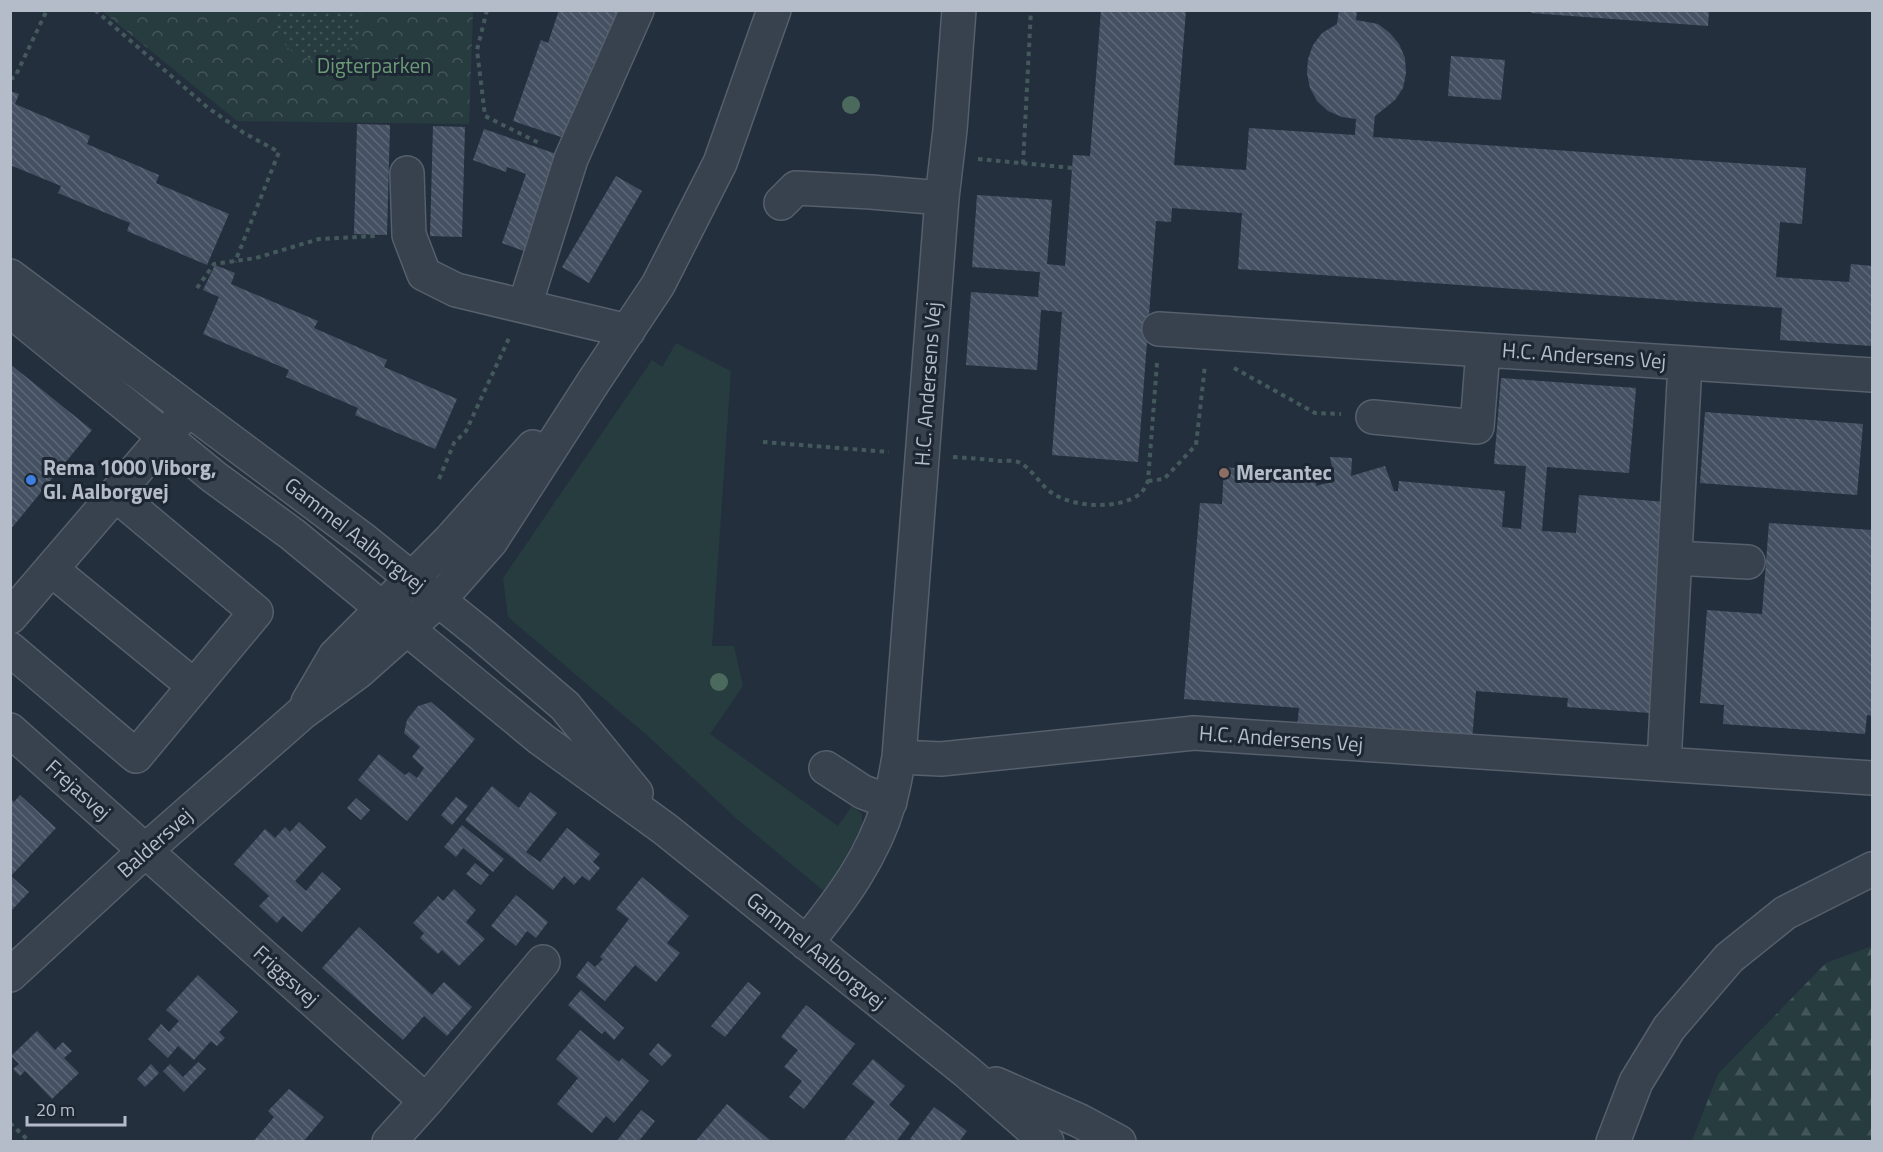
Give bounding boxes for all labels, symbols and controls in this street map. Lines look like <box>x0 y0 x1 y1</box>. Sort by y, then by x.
park label: Digterparken <box>317 49 431 81</box>
street label: H.C. Andersens Vej <box>905 301 949 467</box>
street label: H.C. Andersens Vej <box>1501 333 1667 377</box>
place label: Rema 1000 Viborg, Gl. Aalborgvej <box>43 451 216 507</box>
place label: Mercantec <box>1236 456 1332 488</box>
marker: Mercantec <box>1217 466 1231 480</box>
street label: Gammel Aalborgvej <box>278 469 433 600</box>
marker: Rema 1000 Viborg, Gl. Aalborgvej <box>24 473 38 487</box>
street label: H.C. Andersens Vej <box>1198 716 1364 760</box>
street label: Frejasvej <box>39 751 118 827</box>
street label: Baldersvej <box>109 800 199 885</box>
street label: Gammel Aalborgvej <box>740 884 893 1017</box>
street label: Friggsvej <box>247 937 327 1014</box>
scale bar <box>27 1089 124 1127</box>
text: 20 m <box>36 1096 75 1123</box>

